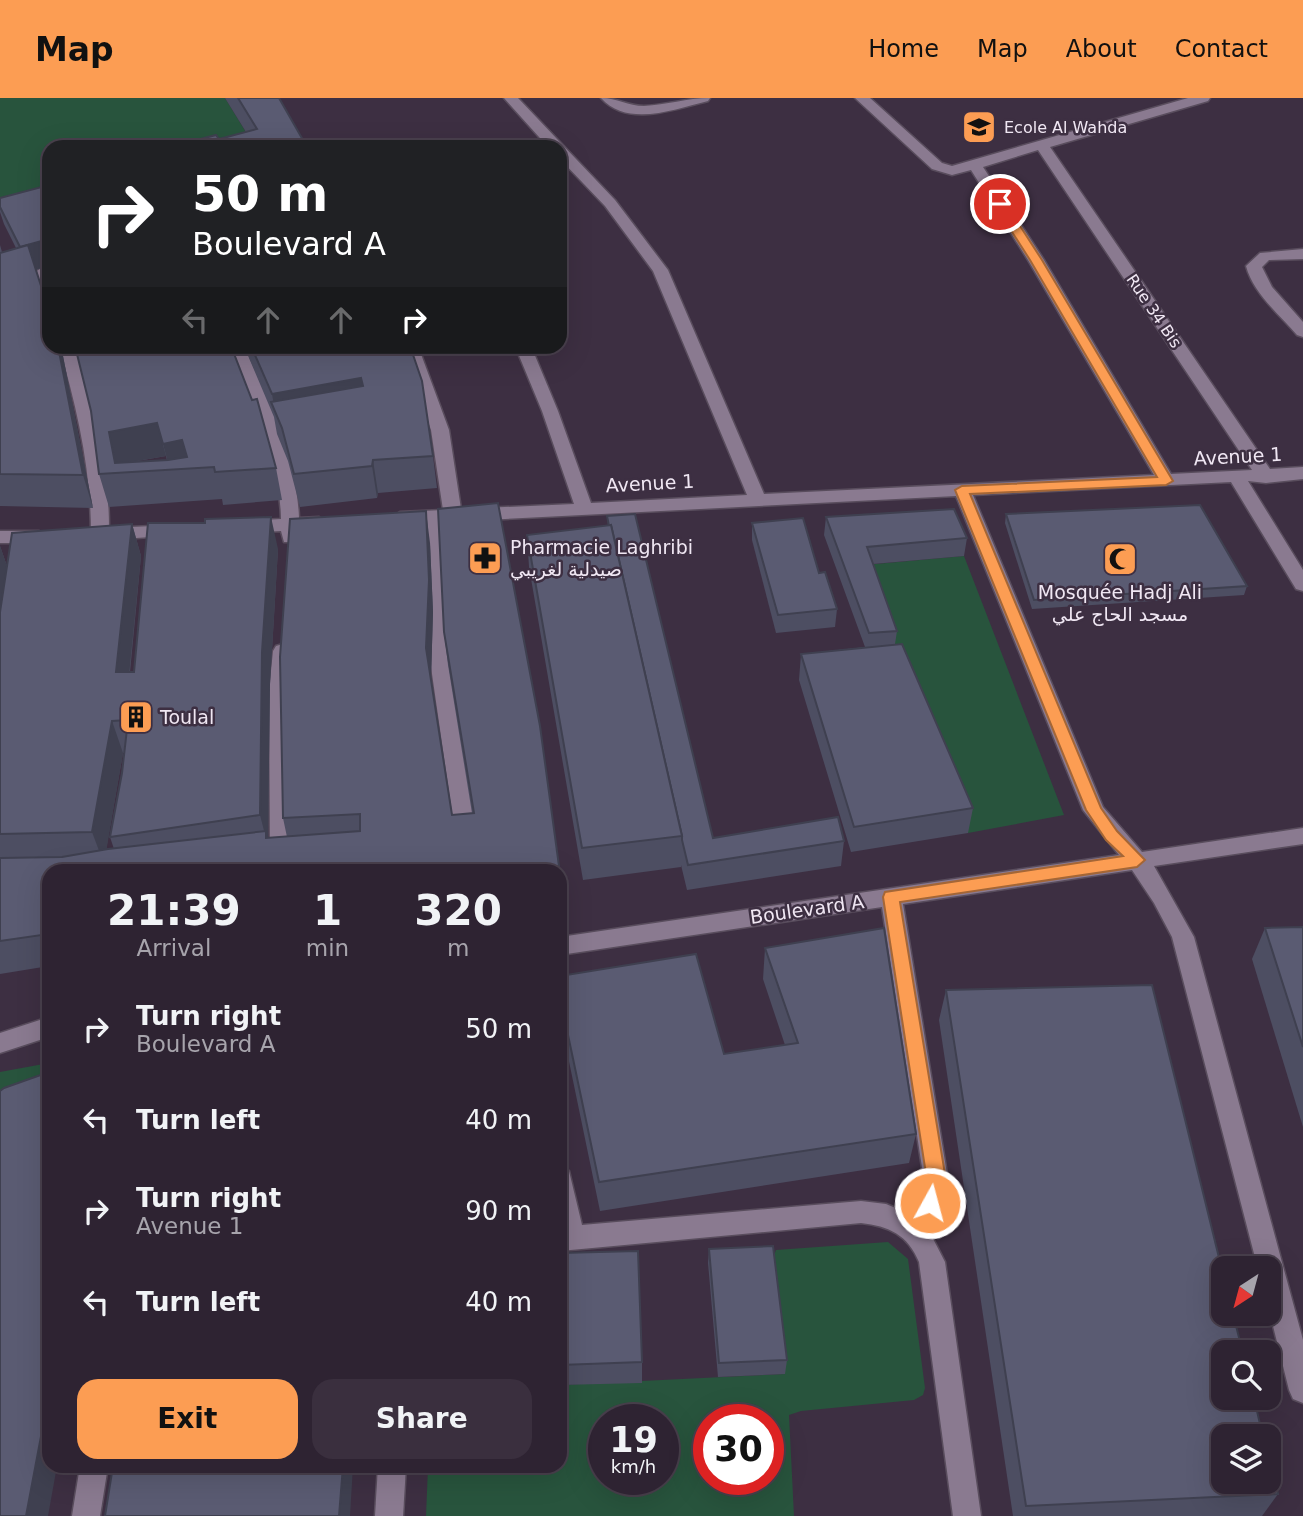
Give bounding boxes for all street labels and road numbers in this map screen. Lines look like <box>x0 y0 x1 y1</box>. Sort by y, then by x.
street label: Rue 34 Bis <box>1122 271 1186 351</box>
street label: Avenue 1 <box>1193 443 1283 469</box>
street label: Avenue 1 <box>605 470 695 496</box>
street label: Boulevard A <box>748 890 866 928</box>

